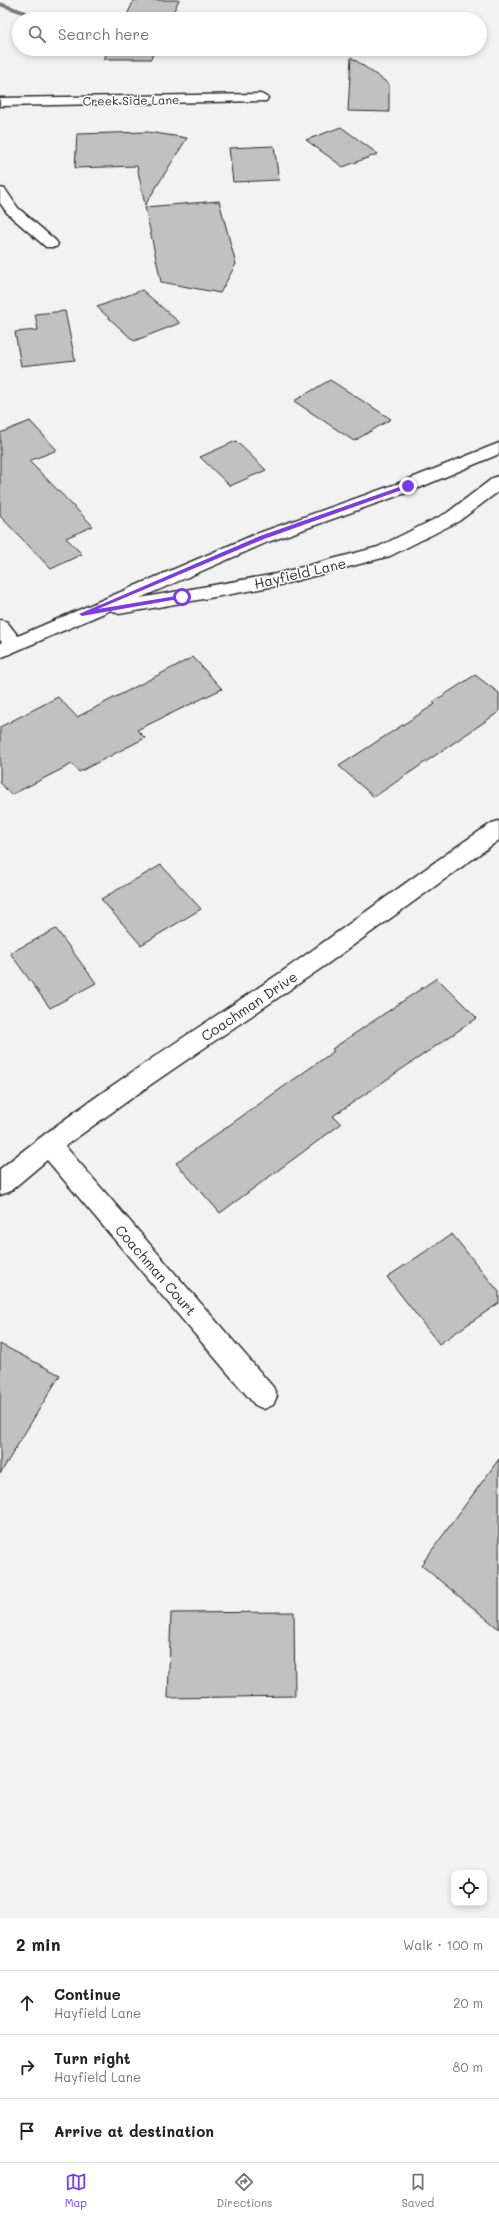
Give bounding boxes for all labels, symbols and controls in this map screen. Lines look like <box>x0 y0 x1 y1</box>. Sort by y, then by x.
search box <box>12 12 487 56</box>
icon: search <box>26 23 48 45</box>
text: Search here <box>58 24 149 44</box>
street label: Creek Side Lane <box>82 91 180 109</box>
route end <box>399 477 417 495</box>
street label: Hayfield Lane <box>252 553 348 593</box>
route start <box>173 588 191 606</box>
street label: Coachman Drive <box>197 967 301 1045</box>
street label: Coachman Court <box>111 1221 201 1319</box>
map controls <box>451 1870 487 1906</box>
button: locate <box>451 1870 487 1906</box>
text: 2 min <box>16 1933 61 1955</box>
text: Walk · 100 m <box>403 1936 483 1953</box>
text: Continue <box>54 1984 121 2004</box>
icon: ahead <box>16 1992 38 2014</box>
text: 20 m <box>453 1994 483 2011</box>
text: Hayfield Lane <box>54 2004 141 2021</box>
text: Turn right <box>54 2048 131 2068</box>
icon: right <box>16 2056 38 2078</box>
text: 80 m <box>453 2058 483 2075</box>
text: Hayfield Lane <box>54 2068 141 2085</box>
icon: arrive <box>16 2120 38 2142</box>
text: Arrive at destination <box>54 2121 214 2141</box>
tab: Map <box>65 2171 87 2210</box>
tab: Directions <box>216 2171 272 2210</box>
tab: Saved <box>402 2171 434 2210</box>

